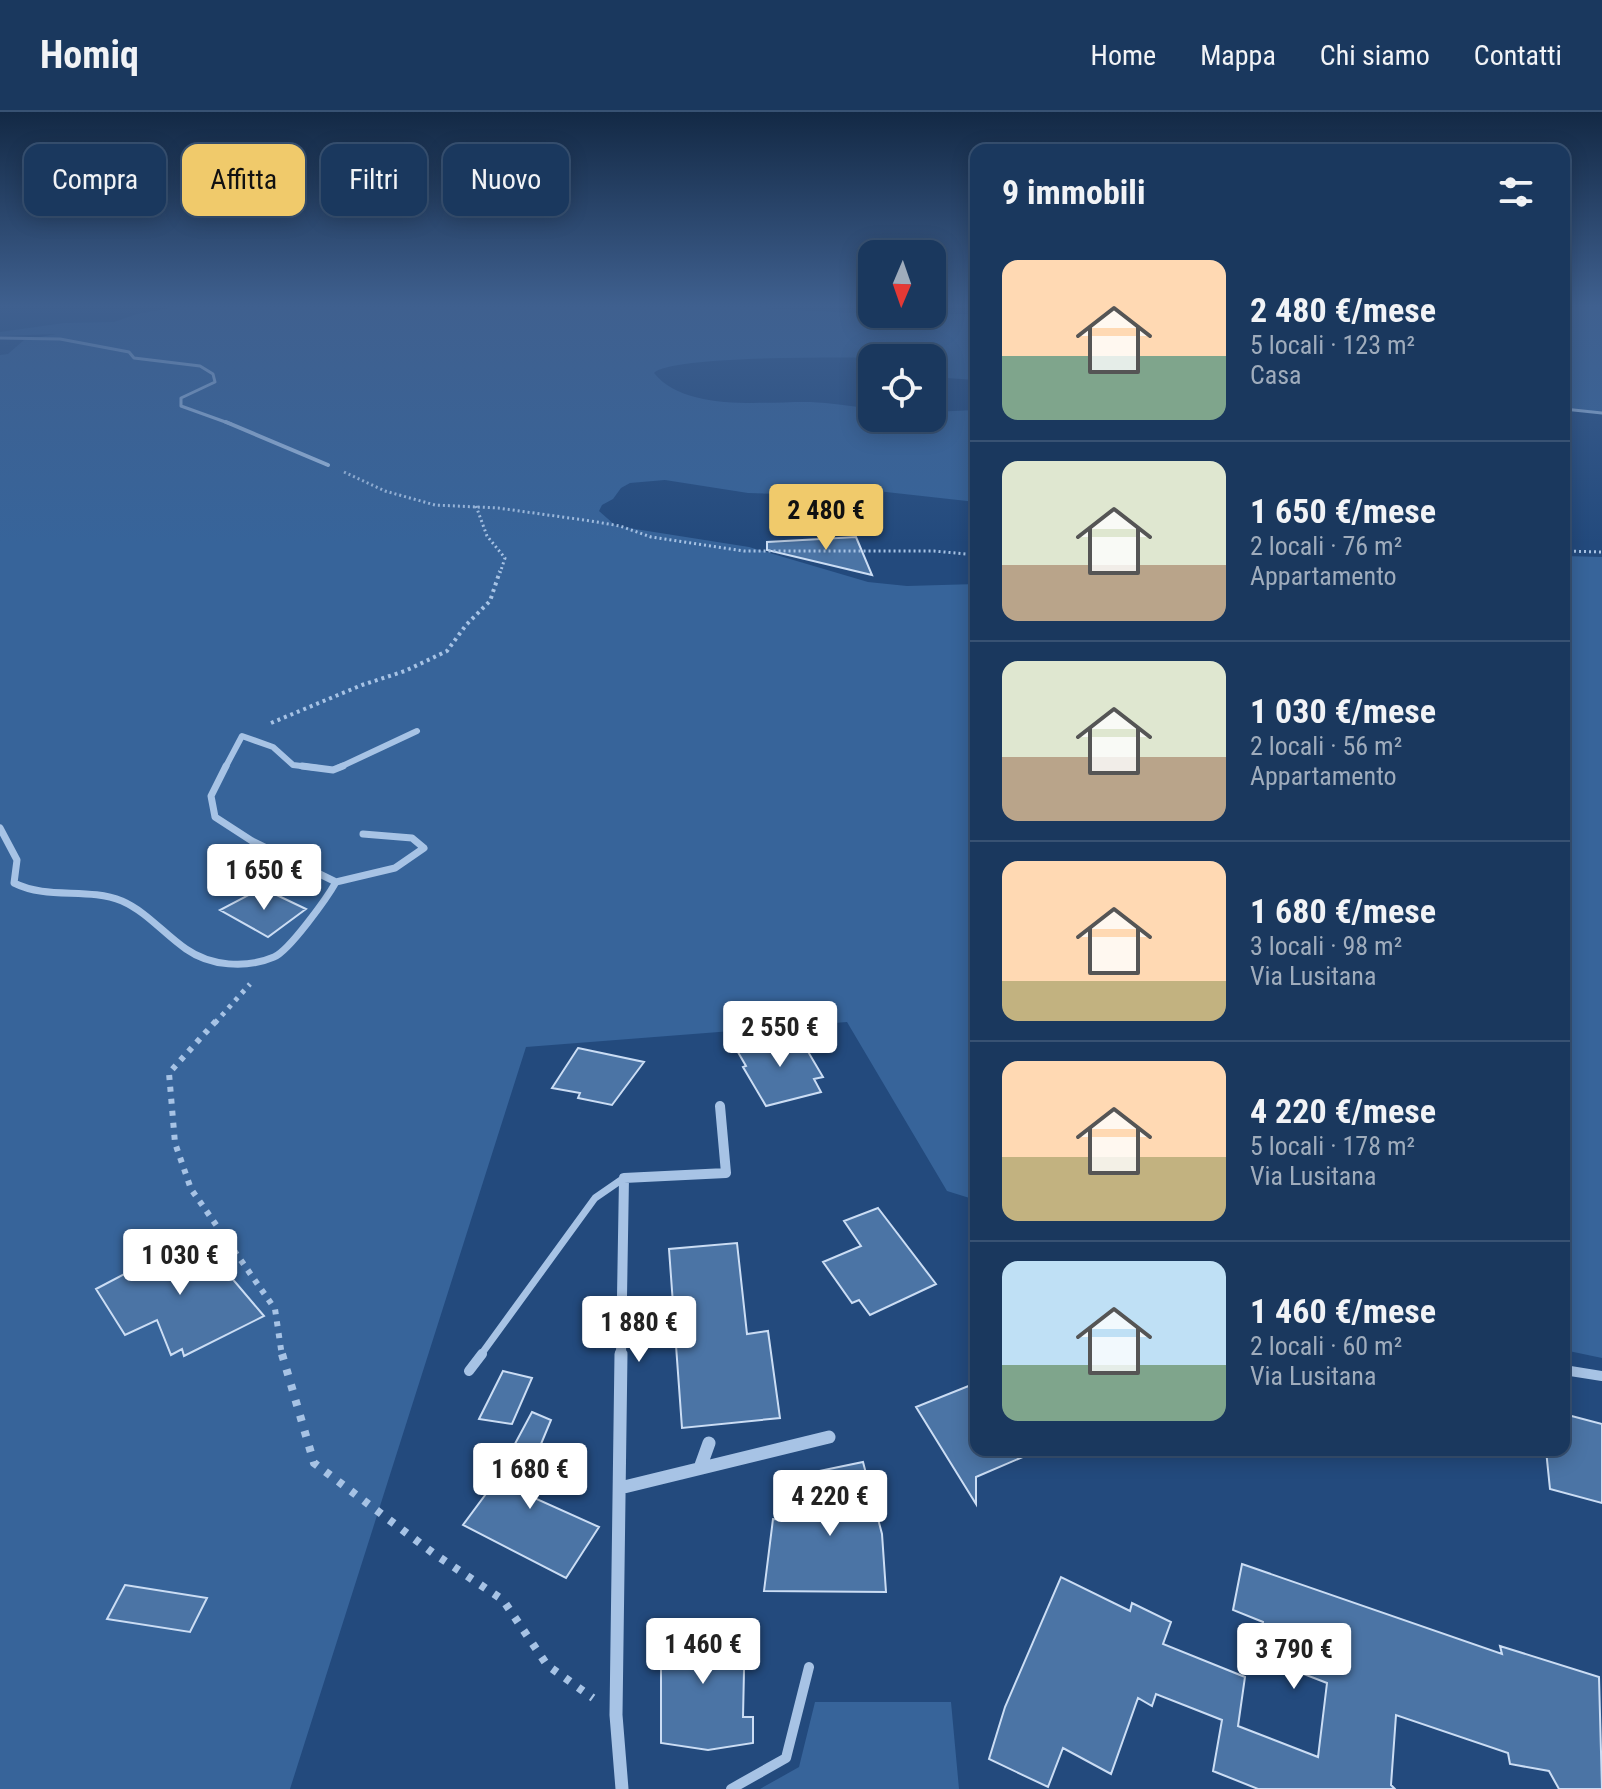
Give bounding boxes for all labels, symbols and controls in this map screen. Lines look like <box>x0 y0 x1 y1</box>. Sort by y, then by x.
text: Homiq <box>40 33 139 77</box>
text: Home <box>1091 39 1156 72</box>
text: Mappa <box>1200 39 1276 72</box>
text: Chi siamo <box>1320 39 1430 72</box>
text: Contatti <box>1474 39 1562 72</box>
chip: Compra <box>24 144 166 216</box>
chip: Affitta <box>182 144 305 216</box>
chip: Filtri <box>321 144 427 216</box>
chip: Nuovo <box>443 144 569 216</box>
icon: filters <box>1494 170 1538 214</box>
text: 9 immobili <box>1002 172 1145 212</box>
north arrow <box>858 240 946 328</box>
map controls <box>858 240 946 432</box>
text: 2 480 €/mese <box>1250 290 1436 330</box>
icon: home <box>1066 292 1162 388</box>
text: 5 locali · 123 m² <box>1250 330 1415 360</box>
button: locate <box>858 344 946 432</box>
text: Casa <box>1250 360 1302 390</box>
pin: 2 480 € <box>752 484 900 552</box>
text: 1 650 €/mese <box>1250 491 1436 531</box>
icon: home <box>1066 493 1162 589</box>
text: 2 480 € <box>787 495 865 525</box>
text: 2 locali · 76 m² <box>1250 531 1402 561</box>
text: Appartamento <box>1250 561 1397 591</box>
text: 1 030 €/mese <box>1250 691 1436 731</box>
icon: home <box>1066 693 1162 789</box>
text: 2 locali · 56 m² <box>1250 731 1402 761</box>
text: Appartamento <box>1250 761 1397 791</box>
pin: 1 650 € <box>190 844 338 912</box>
text: 1 650 € <box>225 855 303 885</box>
text: 1 680 €/mese <box>1250 891 1436 931</box>
icon: home <box>1066 893 1162 989</box>
text: 3 locali · 98 m² <box>1250 931 1402 961</box>
text: Via Lusitana <box>1250 961 1376 991</box>
pin: 2 550 € <box>706 1001 854 1069</box>
text: 2 550 € <box>741 1012 819 1042</box>
text: 4 220 €/mese <box>1250 1091 1436 1131</box>
icon: home <box>1066 1093 1162 1189</box>
text: 5 locali · 178 m² <box>1250 1131 1415 1161</box>
text: Via Lusitana <box>1250 1161 1376 1191</box>
pin: 1 030 € <box>106 1229 254 1297</box>
text: 1 030 € <box>141 1240 219 1270</box>
text: 1 460 €/mese <box>1250 1291 1436 1331</box>
icon: home <box>1066 1293 1162 1389</box>
pin: 1 880 € <box>565 1296 713 1364</box>
text: 1 880 € <box>600 1307 678 1337</box>
text: 2 locali · 60 m² <box>1250 1331 1402 1361</box>
text: Via Lusitana <box>1250 1361 1376 1391</box>
pin: 1 680 € <box>456 1443 604 1511</box>
text: 1 680 € <box>491 1454 569 1484</box>
pin: 4 220 € <box>756 1470 904 1538</box>
text: 4 220 € <box>791 1481 869 1511</box>
pin: 1 460 € <box>629 1618 777 1686</box>
pin: 3 790 € <box>1220 1623 1368 1691</box>
text: 1 460 € <box>664 1629 742 1659</box>
text: 3 790 € <box>1255 1634 1333 1664</box>

